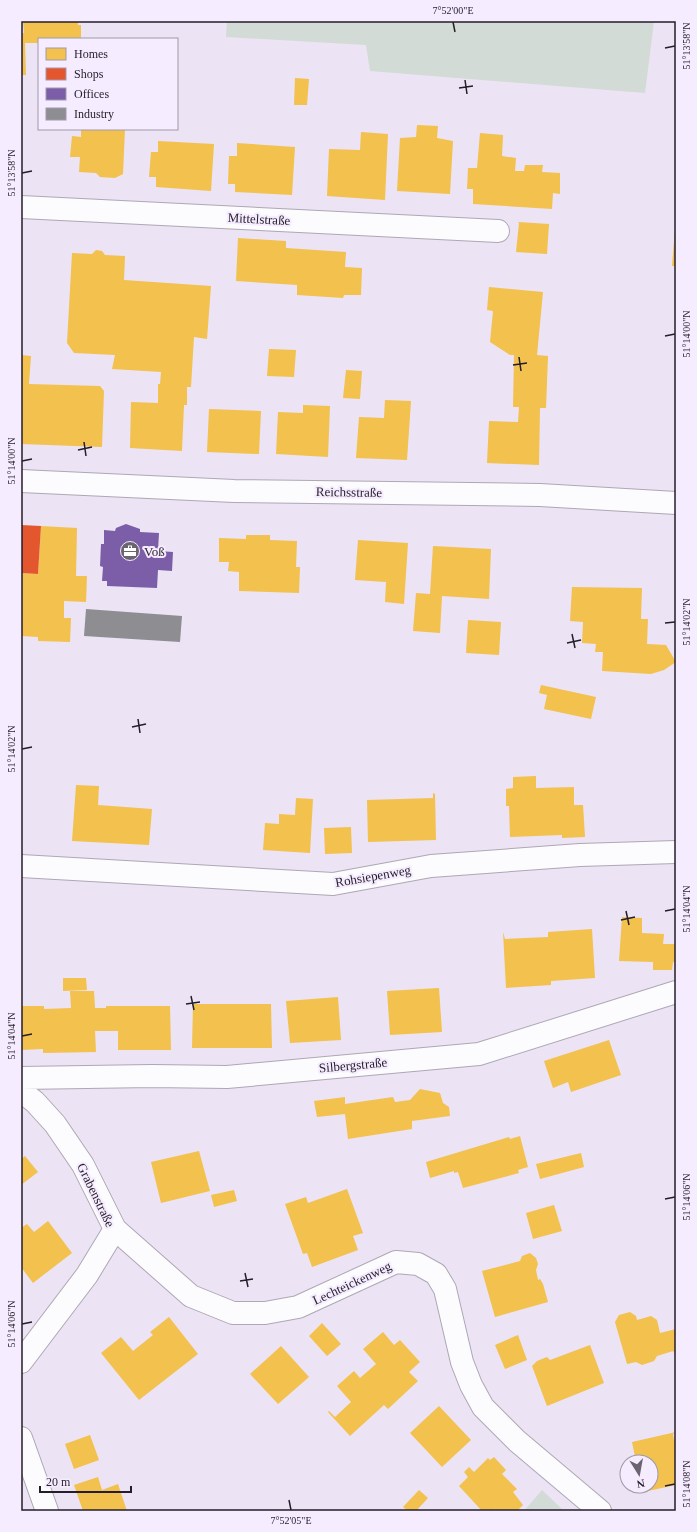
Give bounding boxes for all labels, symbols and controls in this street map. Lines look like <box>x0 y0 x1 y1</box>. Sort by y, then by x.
text: 7°52'00"E <box>433 5 474 16</box>
text: 51°13'58"N <box>681 22 692 70</box>
legend <box>38 38 178 130</box>
text: Homes <box>74 47 108 61</box>
text: Shops <box>74 67 104 81</box>
text: Offices <box>74 87 109 101</box>
text: Industry <box>74 107 114 121</box>
text: 51°13'58"N <box>6 149 17 197</box>
street label: Mittelstraße <box>227 210 291 228</box>
text: 51°14'00"N <box>681 310 692 358</box>
text: 51°14'00"N <box>6 437 17 485</box>
street label: Reichsstraße <box>316 484 383 500</box>
office icon: Voß <box>119 540 141 562</box>
place label: Voß <box>144 544 165 559</box>
text: 51°14'02"N <box>681 598 692 646</box>
text: 51°14'02"N <box>6 725 17 773</box>
street label: Rohsiepenweg <box>334 862 412 890</box>
text: 51°14'04"N <box>681 885 692 933</box>
text: 51°14'04"N <box>6 1012 17 1060</box>
street label: Silbergstraße <box>318 1055 388 1075</box>
street label: Grabenstraße <box>74 1161 118 1230</box>
text: 51°14'06"N <box>681 1173 692 1221</box>
street label: Lechteickenweg <box>310 1258 394 1308</box>
text: 51°14'06"N <box>6 1300 17 1348</box>
north arrow <box>619 1454 659 1494</box>
text: 51°14'08"N <box>681 1460 692 1508</box>
scale bar <box>40 1468 131 1494</box>
text: 20 m <box>46 1475 71 1489</box>
text: N <box>636 1477 646 1490</box>
text: 7°52'05"E <box>271 1515 312 1526</box>

